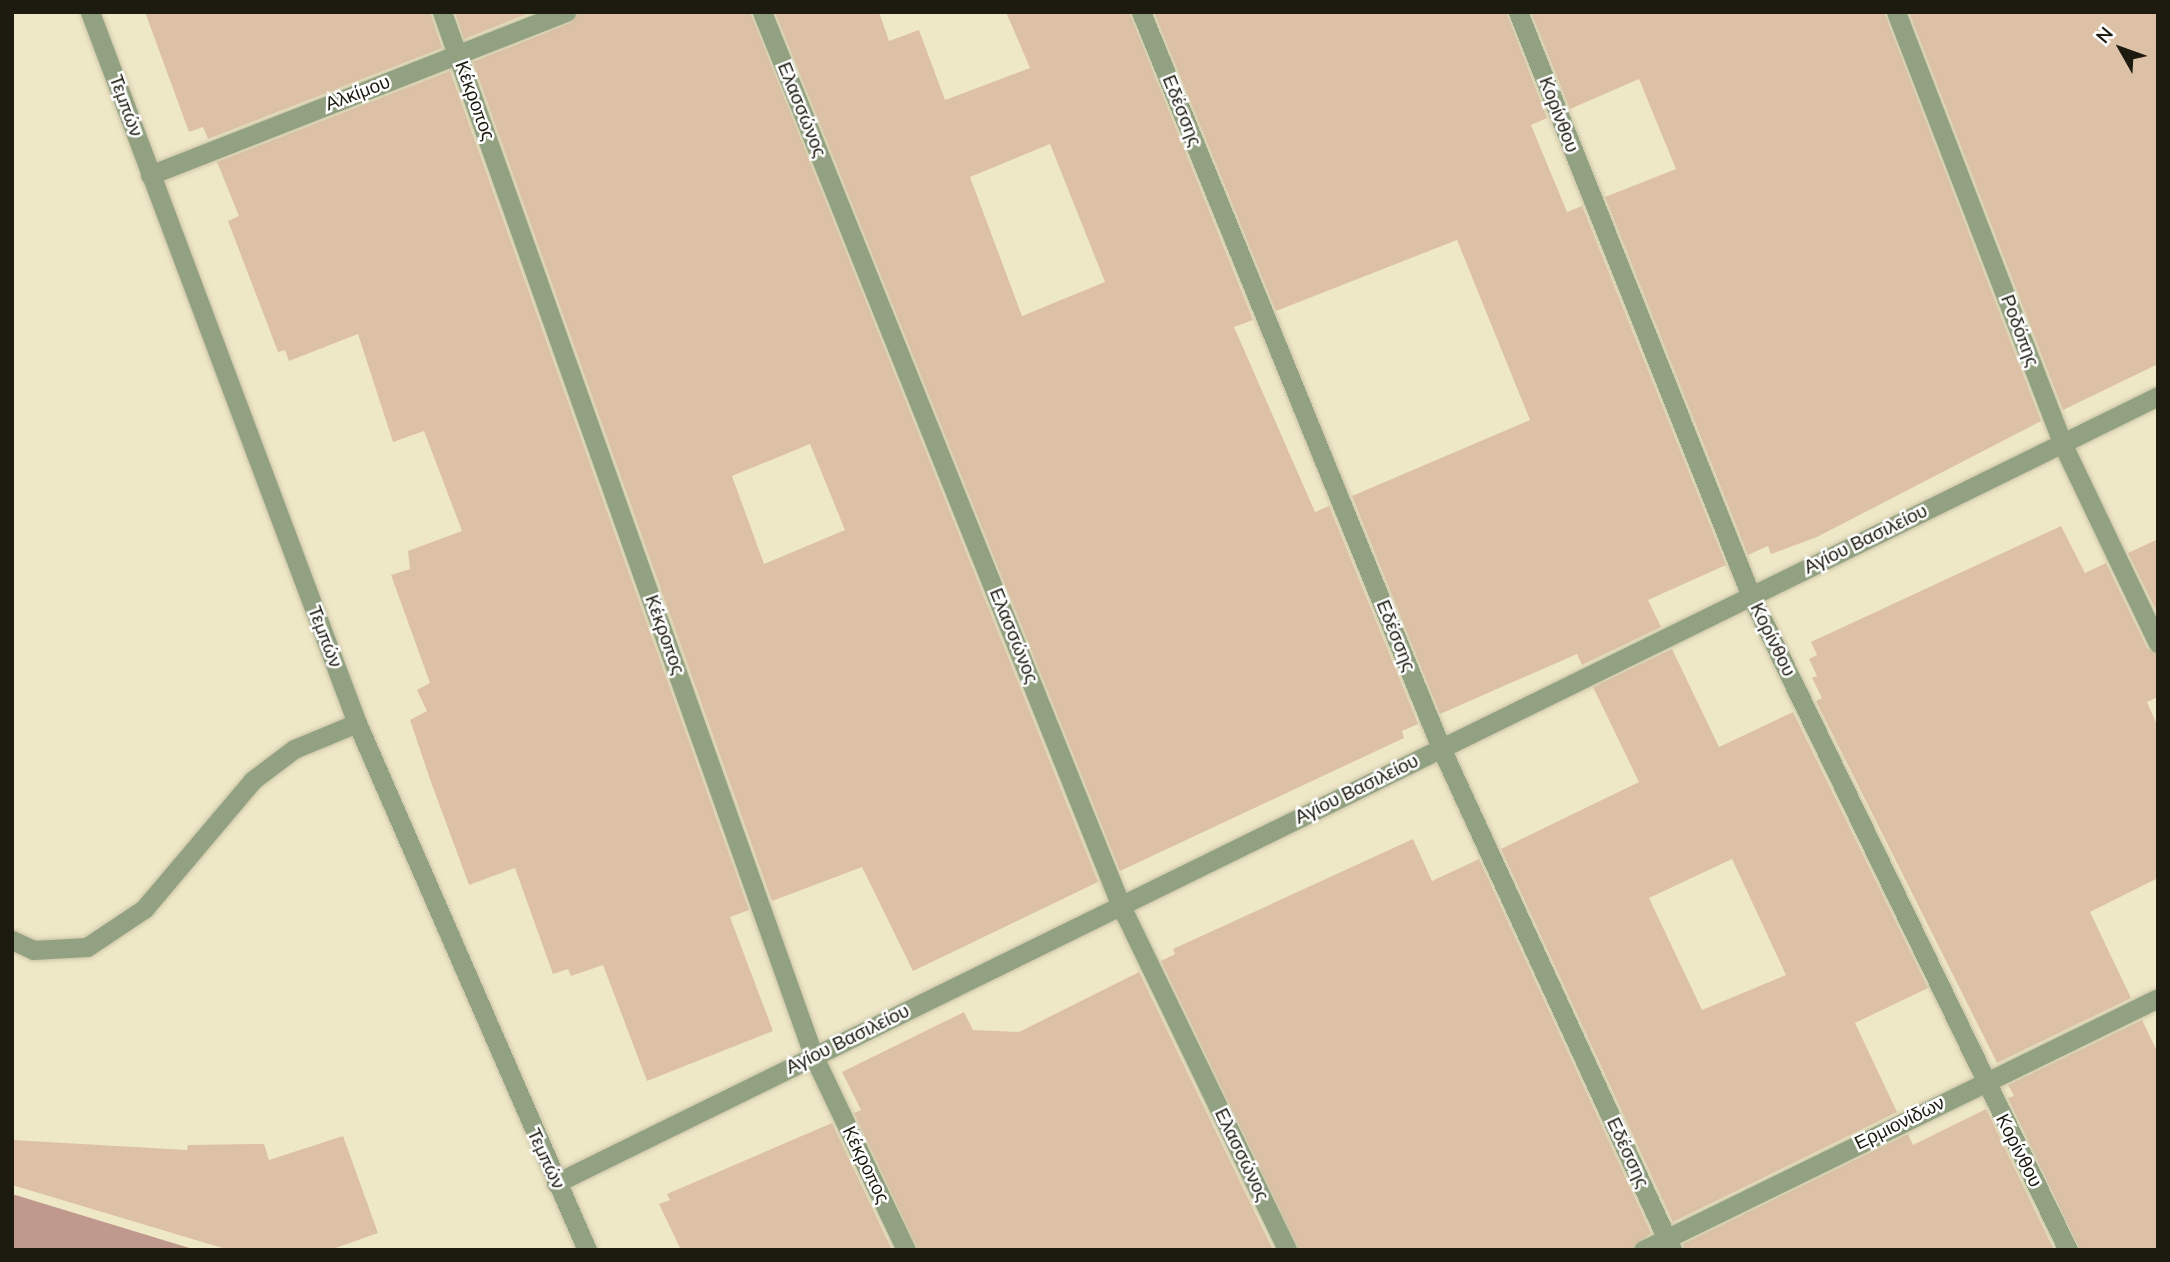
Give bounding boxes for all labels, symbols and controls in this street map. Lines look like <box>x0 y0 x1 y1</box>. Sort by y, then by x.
north arrow <box>2086 14 2156 84</box>
text: N <box>2090 22 2119 49</box>
street label: Κέκροπος <box>449 58 499 144</box>
street label: Ελασσώνος <box>772 59 830 161</box>
street label: Αλκίμου <box>322 71 394 117</box>
street label: Τεμπών <box>103 72 147 140</box>
street label: Εδέσσης <box>1156 72 1206 150</box>
street label: Κορίνθου <box>1533 74 1583 156</box>
street label: Ροδόπης <box>1995 292 2043 370</box>
street label: Αγίου Βασιλείου <box>1800 500 1932 580</box>
street label: Ελασσώνος <box>984 585 1042 687</box>
street label: Κέκροπος <box>639 592 689 678</box>
street label: Εδέσσης <box>1370 597 1420 675</box>
street label: Κορίνθου <box>1744 599 1800 681</box>
street label: Τεμπών <box>302 603 346 671</box>
street label: Αγίου Βασιλείου <box>1291 750 1423 830</box>
street label: Αγίου Βασιλείου <box>782 1000 914 1080</box>
street label: Ερμιονίδων <box>1851 1092 1949 1156</box>
street label: Ελασσώνος <box>1209 1105 1273 1205</box>
street label: Κορίνθου <box>1990 1111 2046 1191</box>
street label: Εδέσσης <box>1601 1114 1653 1192</box>
street label: Κέκροπος <box>837 1123 893 1207</box>
street label: Τεμπών <box>521 1125 569 1193</box>

